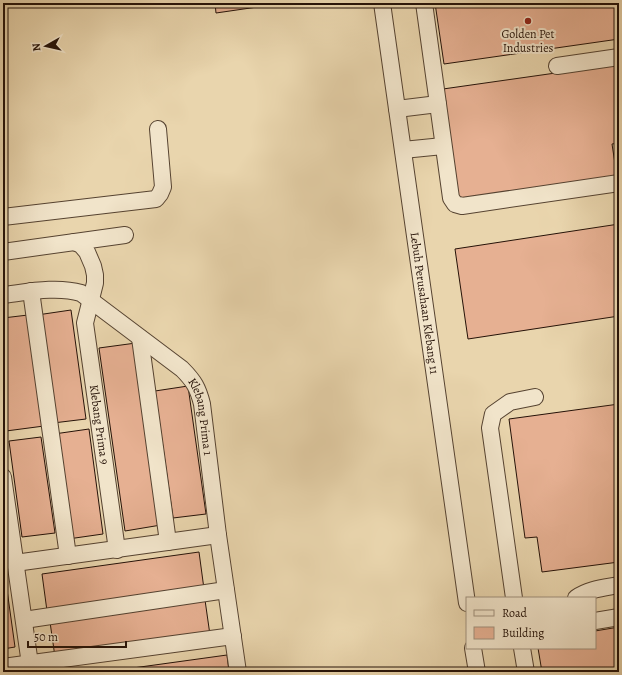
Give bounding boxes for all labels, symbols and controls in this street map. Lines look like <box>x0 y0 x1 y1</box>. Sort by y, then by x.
marker: Golden Pet Industries <box>523 16 533 26</box>
north arrow <box>26 26 66 66</box>
place label: Golden Pet Industries <box>502 26 554 56</box>
text: N <box>29 42 45 52</box>
street label: Lebuh Perusahaan Klebang 11 <box>407 231 442 375</box>
street label: Klebang Prima 1 <box>185 375 216 456</box>
street label: Klebang Prima 9 <box>86 384 113 465</box>
legend <box>466 597 596 649</box>
text: Road <box>502 605 528 621</box>
scale bar <box>28 623 126 649</box>
text: Building <box>502 625 544 641</box>
text: 50 m <box>34 629 58 645</box>

